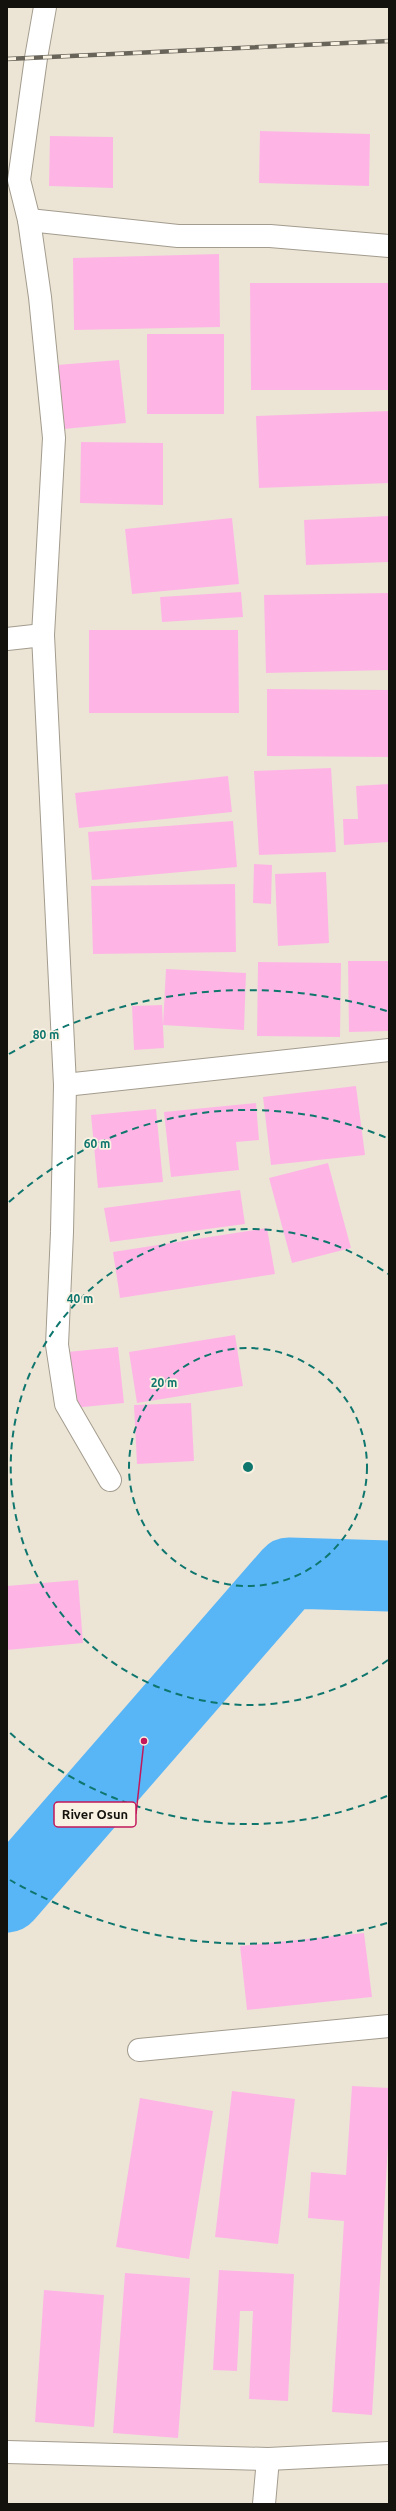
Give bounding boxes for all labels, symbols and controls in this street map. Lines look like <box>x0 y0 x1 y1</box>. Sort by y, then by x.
text: 80 m <box>33 1028 59 1041</box>
text: 60 m <box>84 1137 110 1150</box>
text: 40 m <box>67 1292 93 1305</box>
text: 20 m <box>151 1376 177 1389</box>
centre of rings <box>241 1460 255 1474</box>
callout: River Osun <box>54 1802 136 1827</box>
text: River Osun <box>62 1807 128 1821</box>

